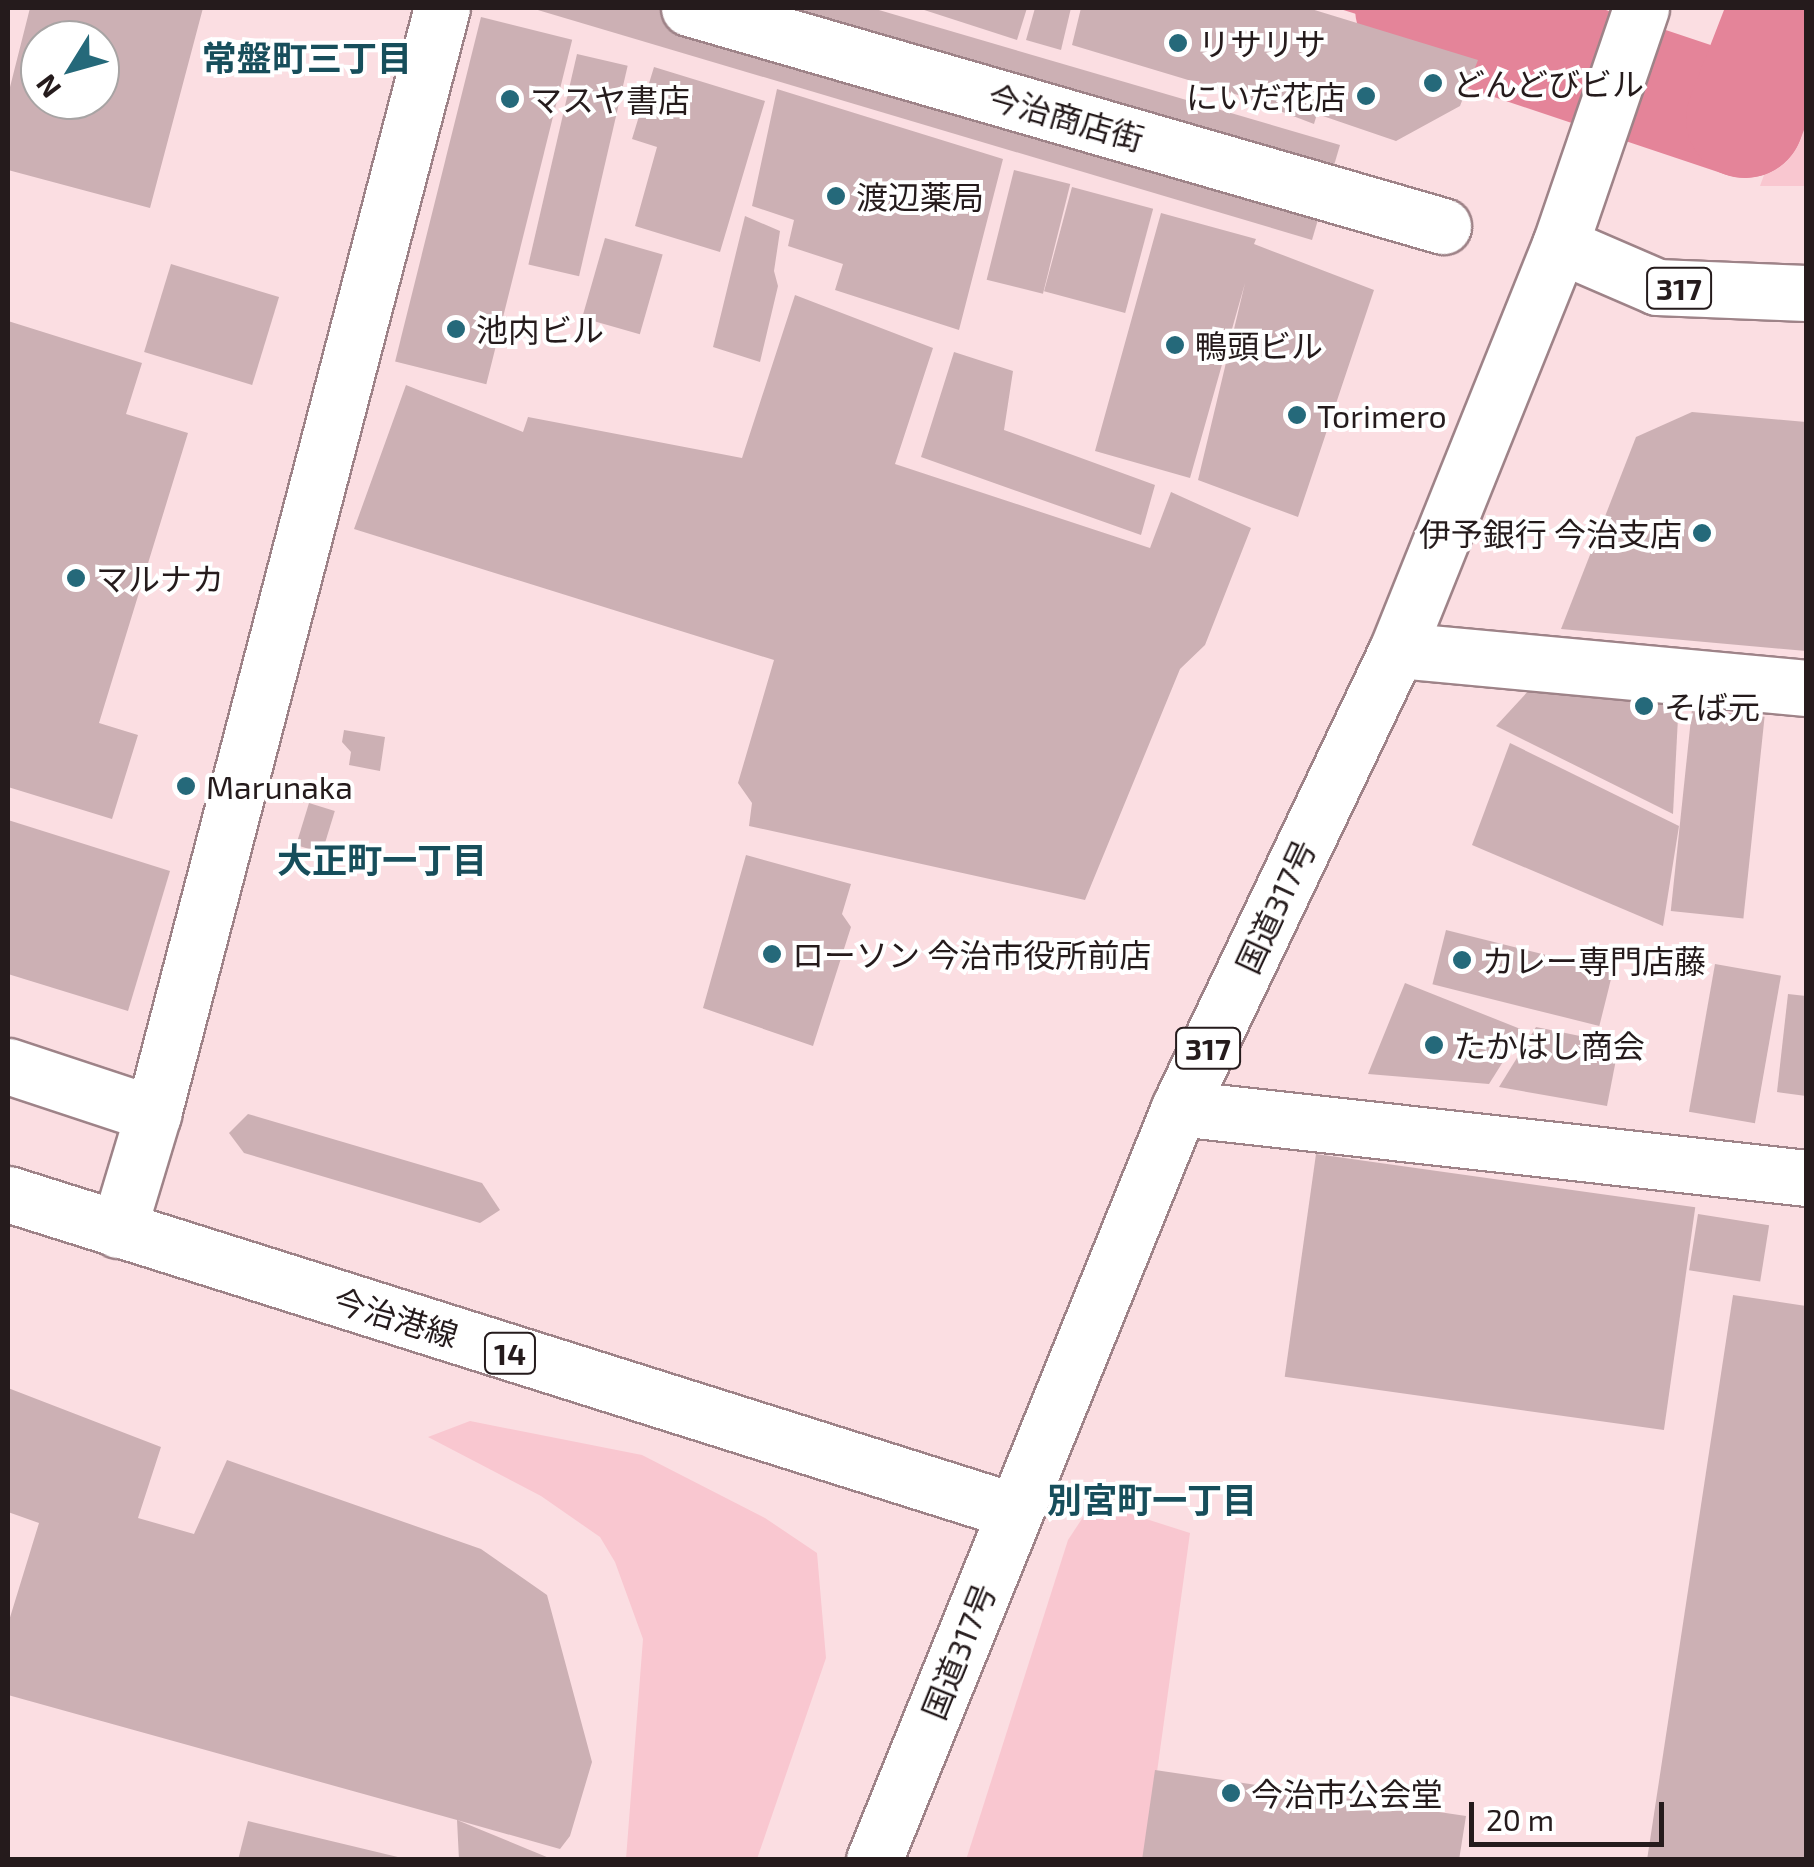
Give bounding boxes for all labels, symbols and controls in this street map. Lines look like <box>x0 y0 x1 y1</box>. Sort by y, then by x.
north arrow <box>20 20 120 120</box>
place label: リサリサ <box>1198 24 1326 62</box>
marker: リサリサ <box>1167 32 1189 54</box>
district label: 常盤町三丁目 <box>202 36 412 78</box>
place label: どんどびビル <box>1453 64 1645 102</box>
text: N <box>28 69 67 105</box>
marker: どんどびビル <box>1422 72 1444 94</box>
street label: 今治商店街 <box>984 76 1148 158</box>
place label: にいだ花店 <box>1186 77 1346 115</box>
place label: マスヤ書店 <box>530 80 690 118</box>
marker: にいだ花店 <box>1355 85 1377 107</box>
marker: マスヤ書店 <box>499 88 521 110</box>
place label: 渡辺薬局 <box>856 177 984 215</box>
marker: 渡辺薬局 <box>825 185 847 207</box>
road number: 317 <box>1644 263 1714 313</box>
place label: 池内ビル <box>476 310 604 348</box>
marker: 池内ビル <box>445 318 467 340</box>
place label: 鴨頭ビル <box>1195 326 1323 364</box>
marker: 鴨頭ビル <box>1164 334 1186 356</box>
place label: Torimero <box>1317 396 1447 434</box>
marker: Torimero <box>1286 404 1308 426</box>
place label: 伊予銀行 今治支店 <box>1419 514 1682 552</box>
marker: 伊予銀行 今治支店 <box>1691 522 1713 544</box>
place label: マルナカ <box>96 559 224 597</box>
marker: マルナカ <box>65 567 87 589</box>
place label: そば元 <box>1664 687 1760 725</box>
marker: そば元 <box>1633 695 1655 717</box>
place label: Marunaka <box>206 767 353 805</box>
marker: Marunaka <box>175 775 197 797</box>
street label: 国道317号 <box>1227 833 1323 979</box>
district label: 大正町一丁目 <box>277 838 487 880</box>
place label: ローソン 今治市役所前店 <box>792 935 1151 973</box>
place label: カレー専門店藤 <box>1482 941 1706 979</box>
marker: ローソン 今治市役所前店 <box>761 943 783 965</box>
marker: カレー専門店藤 <box>1451 949 1473 971</box>
road number: 317 <box>1173 1023 1243 1073</box>
place label: たかはし商会 <box>1454 1026 1646 1064</box>
marker: たかはし商会 <box>1423 1034 1445 1056</box>
street label: 今治港線 <box>329 1280 463 1354</box>
road number: 14 <box>482 1328 538 1378</box>
district label: 別宮町一丁目 <box>1047 1478 1257 1520</box>
street label: 国道317号 <box>913 1578 1003 1724</box>
place label: 今治市公会堂 <box>1251 1774 1443 1812</box>
marker: 今治市公会堂 <box>1220 1782 1242 1804</box>
scale bar <box>1474 1782 1669 1844</box>
text: 20 m <box>1486 1801 1554 1837</box>

